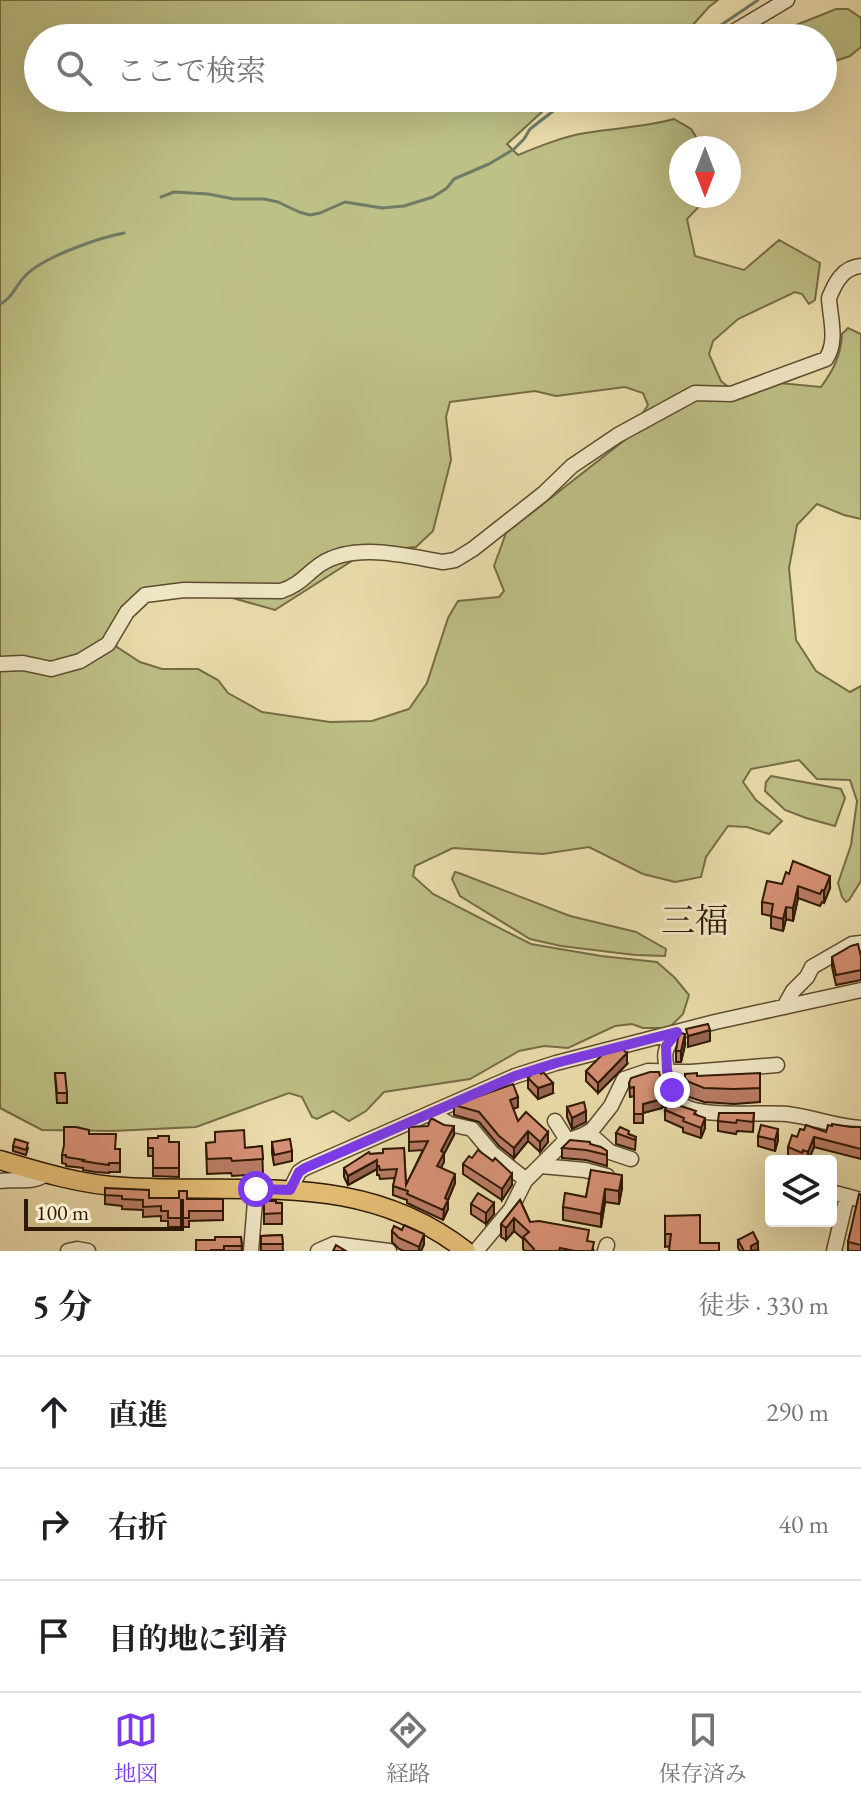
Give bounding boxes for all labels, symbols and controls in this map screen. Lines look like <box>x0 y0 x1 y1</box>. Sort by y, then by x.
search box <box>24 24 837 112</box>
icon: search <box>52 46 96 90</box>
text: ここで検索 <box>116 51 266 90</box>
north arrow <box>669 136 741 208</box>
district label: 三福 <box>661 898 729 942</box>
route end <box>654 1072 690 1108</box>
map controls <box>765 1155 837 1227</box>
button: layers <box>765 1155 837 1227</box>
route start <box>238 1171 274 1207</box>
scale bar <box>24 1195 184 1231</box>
text: 100 m <box>36 1198 89 1227</box>
text: 5 分 <box>32 1284 92 1328</box>
text: 徒歩 · 330 m <box>699 1288 829 1322</box>
icon: ahead <box>32 1390 76 1434</box>
text: 直進 <box>108 1395 168 1434</box>
text: 290 m <box>766 1395 829 1429</box>
icon: right <box>32 1502 76 1546</box>
text: 右折 <box>108 1507 168 1546</box>
text: 40 m <box>779 1507 829 1541</box>
icon: arrive <box>32 1614 76 1658</box>
text: 目的地に到着 <box>108 1619 288 1658</box>
tab: 地図 <box>114 1708 158 1788</box>
tab: 経路 <box>386 1708 431 1788</box>
tab: 保存済み <box>659 1708 747 1788</box>

